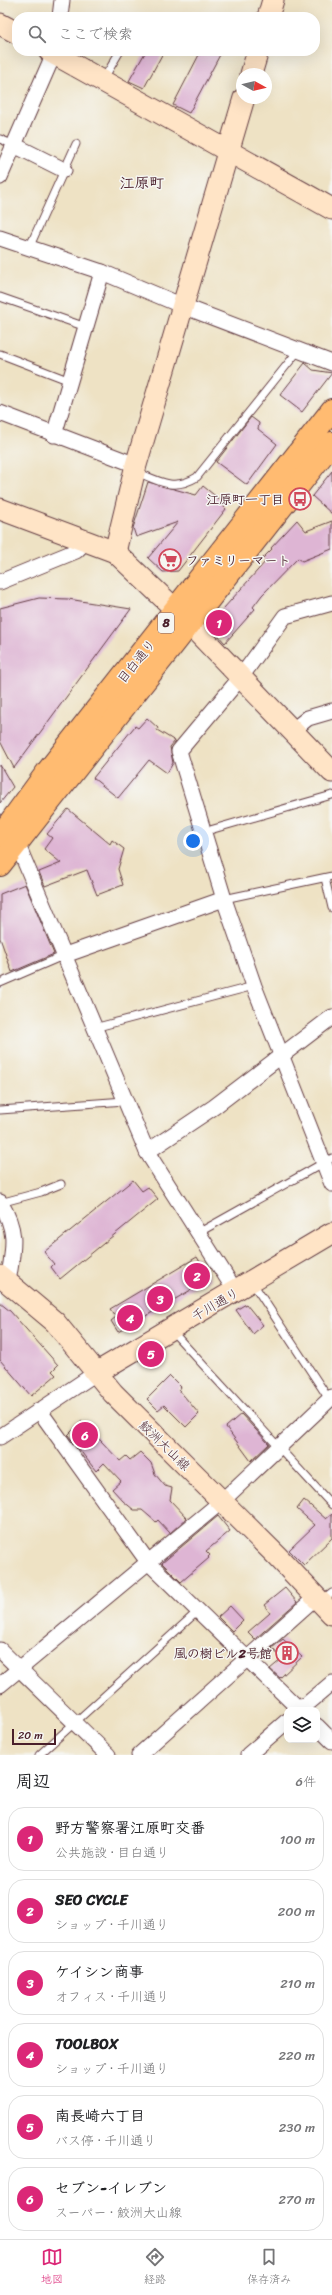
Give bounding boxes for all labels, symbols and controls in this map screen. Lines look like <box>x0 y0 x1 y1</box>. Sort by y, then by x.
search box <box>12 12 320 56</box>
text: ここで検索 <box>58 21 133 47</box>
icon: search <box>26 23 48 45</box>
north arrow <box>236 68 272 104</box>
district label: 江原町 <box>119 170 165 196</box>
bus stop icon: 江原町一丁目 <box>287 486 313 512</box>
place label: 江原町一丁目 <box>206 488 284 511</box>
supermarket icon: ファミリーマート <box>157 547 183 573</box>
place label: ファミリーマート <box>186 549 291 572</box>
pin: 1 <box>206 608 232 638</box>
road number: 8 <box>158 613 174 633</box>
street label: 目白通り <box>111 634 162 689</box>
your location <box>183 831 203 851</box>
pin: 2 <box>184 1261 210 1291</box>
street label: 千川通り <box>187 1281 244 1327</box>
pin: 3 <box>147 1284 173 1314</box>
pin: 4 <box>117 1303 143 1333</box>
pin: 5 <box>138 1339 164 1369</box>
street label: 鮫洲大山線 <box>133 1415 197 1477</box>
pin: 6 <box>72 1420 98 1450</box>
building icon: 風の樹ビル2号館 <box>274 1640 300 1666</box>
place label: 風の樹ビル2号館 <box>174 1642 272 1665</box>
map controls <box>284 1707 320 1743</box>
button: layers <box>284 1707 320 1743</box>
text: 20 m <box>18 1726 43 1745</box>
scale bar <box>12 1727 56 1746</box>
text: 周辺 <box>16 1766 50 1796</box>
text: 6件 <box>296 1770 316 1793</box>
text: 野方警察署江原町交番 <box>55 1815 205 1841</box>
text: 1 <box>27 1828 33 1851</box>
text: 100 m <box>280 1828 315 1851</box>
text: 公共施設 · 目白通り <box>55 1841 169 1864</box>
text: SEO CYCLE <box>55 1887 127 1913</box>
text: 2 <box>26 1900 34 1923</box>
text: 200 m <box>278 1900 315 1923</box>
text: ショップ · 千川通り <box>55 1913 169 1936</box>
text: ケイシン商事 <box>55 1959 144 1985</box>
text: 3 <box>26 1972 34 1995</box>
text: 210 m <box>280 1972 315 1995</box>
text: オフィス · 千川通り <box>55 1985 169 2008</box>
text: TOOLBOX <box>55 2031 119 2057</box>
text: 4 <box>26 2044 34 2067</box>
text: 220 m <box>278 2044 315 2067</box>
text: ショップ · 千川通り <box>55 2057 169 2080</box>
text: 南長崎六丁目 <box>55 2103 145 2129</box>
text: 5 <box>26 2116 34 2139</box>
text: 230 m <box>279 2116 315 2139</box>
text: バス停 · 千川通り <box>55 2129 156 2152</box>
text: セブン-イレブン <box>55 2175 167 2201</box>
text: 6 <box>26 2188 34 2211</box>
text: 270 m <box>278 2188 315 2211</box>
text: スーパー · 鮫洲大山線 <box>55 2201 182 2224</box>
tab: 地図 <box>41 2246 63 2289</box>
tab: 経路 <box>144 2246 166 2289</box>
tab: 保存済み <box>247 2246 291 2289</box>

